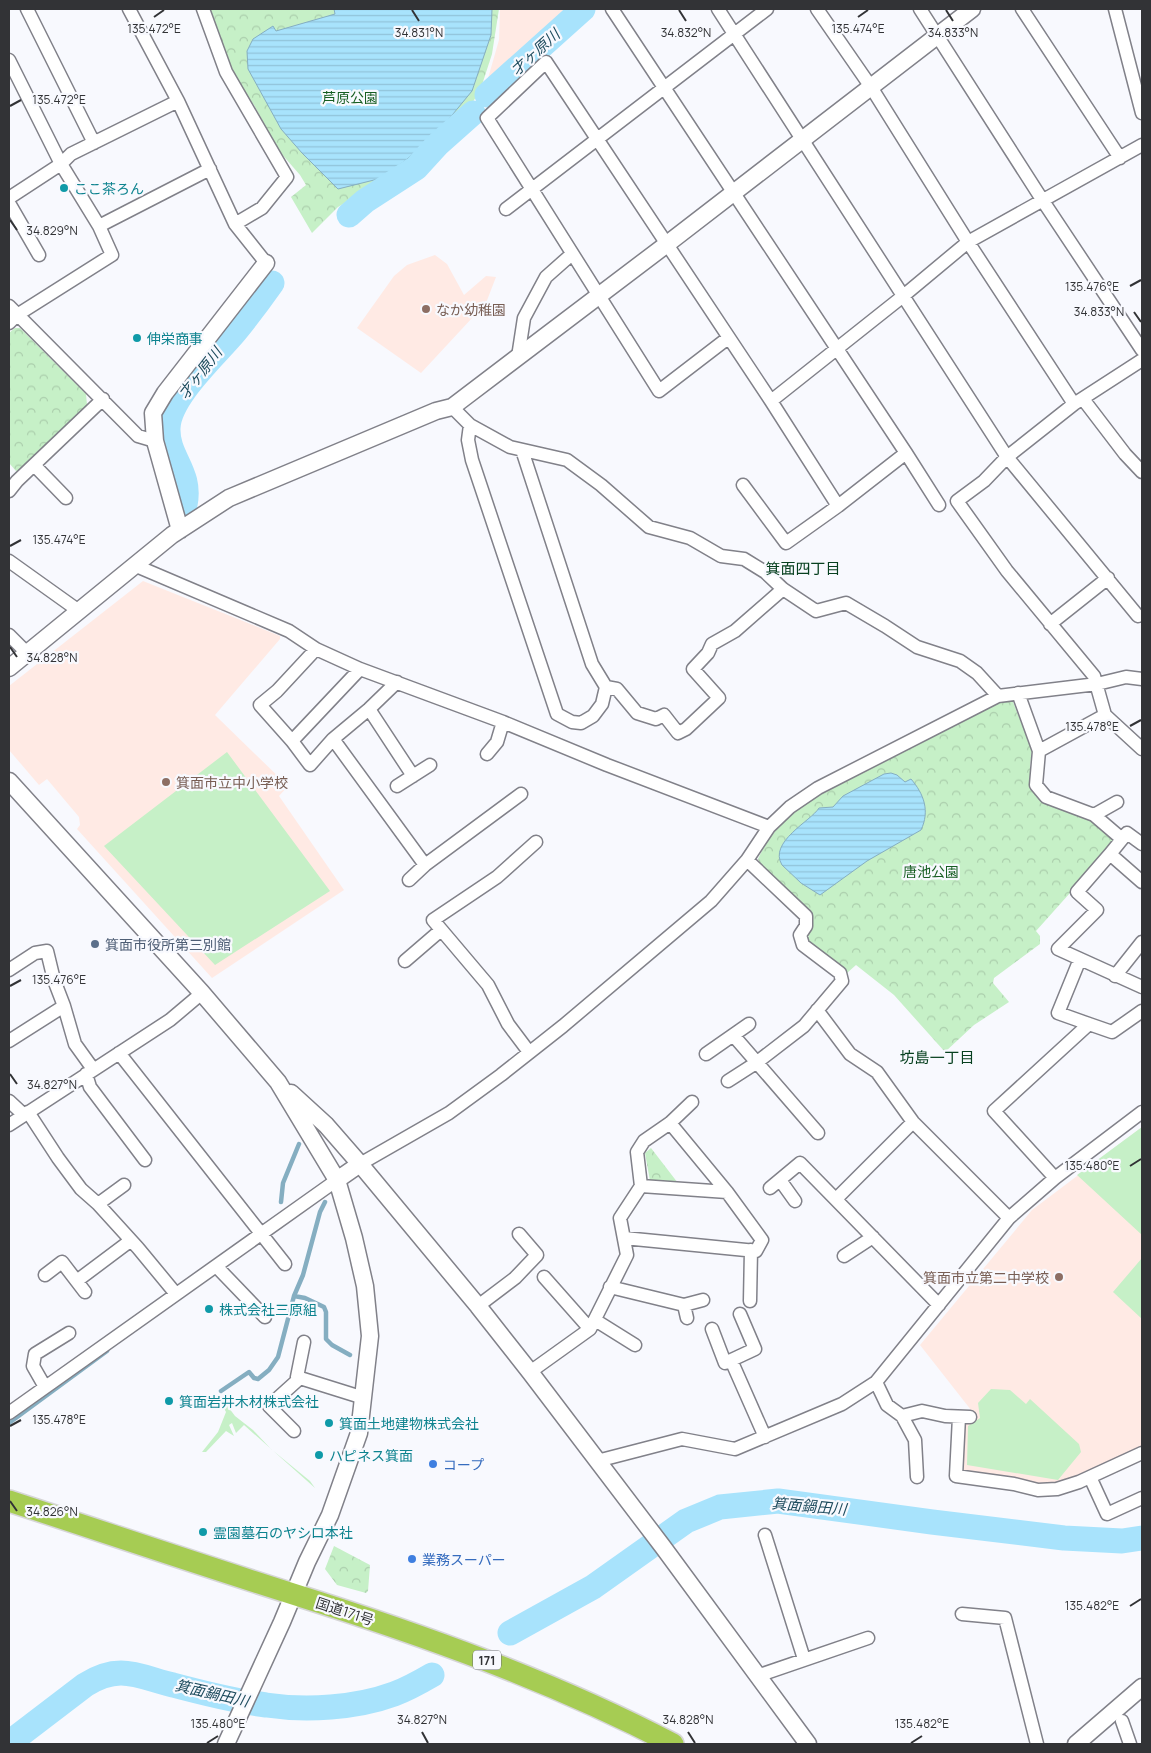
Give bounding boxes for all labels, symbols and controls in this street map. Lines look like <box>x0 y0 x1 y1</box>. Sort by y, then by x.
text: 135.472°E <box>127 20 181 37</box>
text: 135.474°E <box>831 20 885 37</box>
water label: 才ヶ原川 <box>506 23 566 80</box>
text: 34.831°N <box>395 24 443 41</box>
text: 34.832°N <box>661 24 711 41</box>
text: 34.833°N <box>928 24 978 41</box>
park label: 芦原公園 <box>322 88 378 107</box>
text: 135.472°E <box>32 91 86 108</box>
place label: ここ茶ろん <box>74 179 144 198</box>
marker: ここ茶ろん <box>58 182 70 194</box>
text: 34.829°N <box>26 222 78 239</box>
text: 135.476°E <box>1065 278 1119 295</box>
place label: なか幼稚園 <box>436 300 506 319</box>
marker: なか幼稚園 <box>420 303 432 315</box>
text: 34.833°N <box>1074 303 1124 320</box>
place label: 伸栄商事 <box>147 329 203 348</box>
marker: 伸栄商事 <box>131 332 143 344</box>
water label: 才ヶ原川 <box>173 341 228 403</box>
text: 135.474°E <box>32 531 86 548</box>
district label: 箕面四丁目 <box>765 558 841 579</box>
text: 34.828°N <box>27 649 77 666</box>
text: 135.478°E <box>1065 718 1119 735</box>
place label: 箕面市立中小学校 <box>176 773 288 792</box>
marker: 箕面市立中小学校 <box>160 776 172 788</box>
park label: 唐池公園 <box>903 862 959 881</box>
place label: 箕面市役所第三別館 <box>105 935 231 954</box>
marker: 箕面市役所第三別館 <box>89 938 101 950</box>
text: 135.476°E <box>32 971 86 988</box>
district label: 坊島一丁目 <box>899 1047 975 1068</box>
text: 34.827°N <box>27 1076 77 1093</box>
text: 135.480°E <box>1065 1157 1120 1174</box>
place label: 箕面市立第二中学校 <box>923 1268 1049 1287</box>
marker: 箕面市立第二中学校 <box>1053 1271 1065 1283</box>
place label: 株式会社三原組 <box>219 1300 317 1319</box>
marker: 株式会社三原組 <box>203 1303 215 1315</box>
place label: 箕面岩井木材株式会社 <box>179 1392 319 1411</box>
marker: 箕面岩井木材株式会社 <box>163 1395 175 1407</box>
text: 135.478°E <box>32 1411 86 1428</box>
place label: 箕面土地建物株式会社 <box>339 1414 479 1433</box>
marker: 箕面土地建物株式会社 <box>323 1417 335 1429</box>
place label: ハピネス箕面 <box>329 1446 413 1465</box>
marker: ハピネス箕面 <box>313 1449 325 1461</box>
place label: コープ <box>443 1455 484 1474</box>
marker: コープ <box>427 1458 439 1470</box>
water label: 箕面鍋田川 <box>771 1492 849 1520</box>
text: 34.826°N <box>26 1503 78 1520</box>
place label: 霊園墓石のヤシロ本社 <box>213 1523 353 1542</box>
marker: 霊園墓石のヤシロ本社 <box>197 1526 209 1538</box>
place label: 業務スーパー <box>422 1550 506 1569</box>
marker: 業務スーパー <box>406 1553 418 1565</box>
street label: 国道171号 <box>314 1593 376 1629</box>
text: 135.482°E <box>1065 1597 1119 1614</box>
road number: 171 <box>473 1650 501 1670</box>
water label: 箕面鍋田川 <box>173 1674 253 1712</box>
text: 34.827°N <box>397 1711 447 1728</box>
text: 34.828°N <box>663 1711 713 1728</box>
text: 135.480°E <box>191 1715 246 1732</box>
text: 135.482°E <box>895 1715 949 1732</box>

